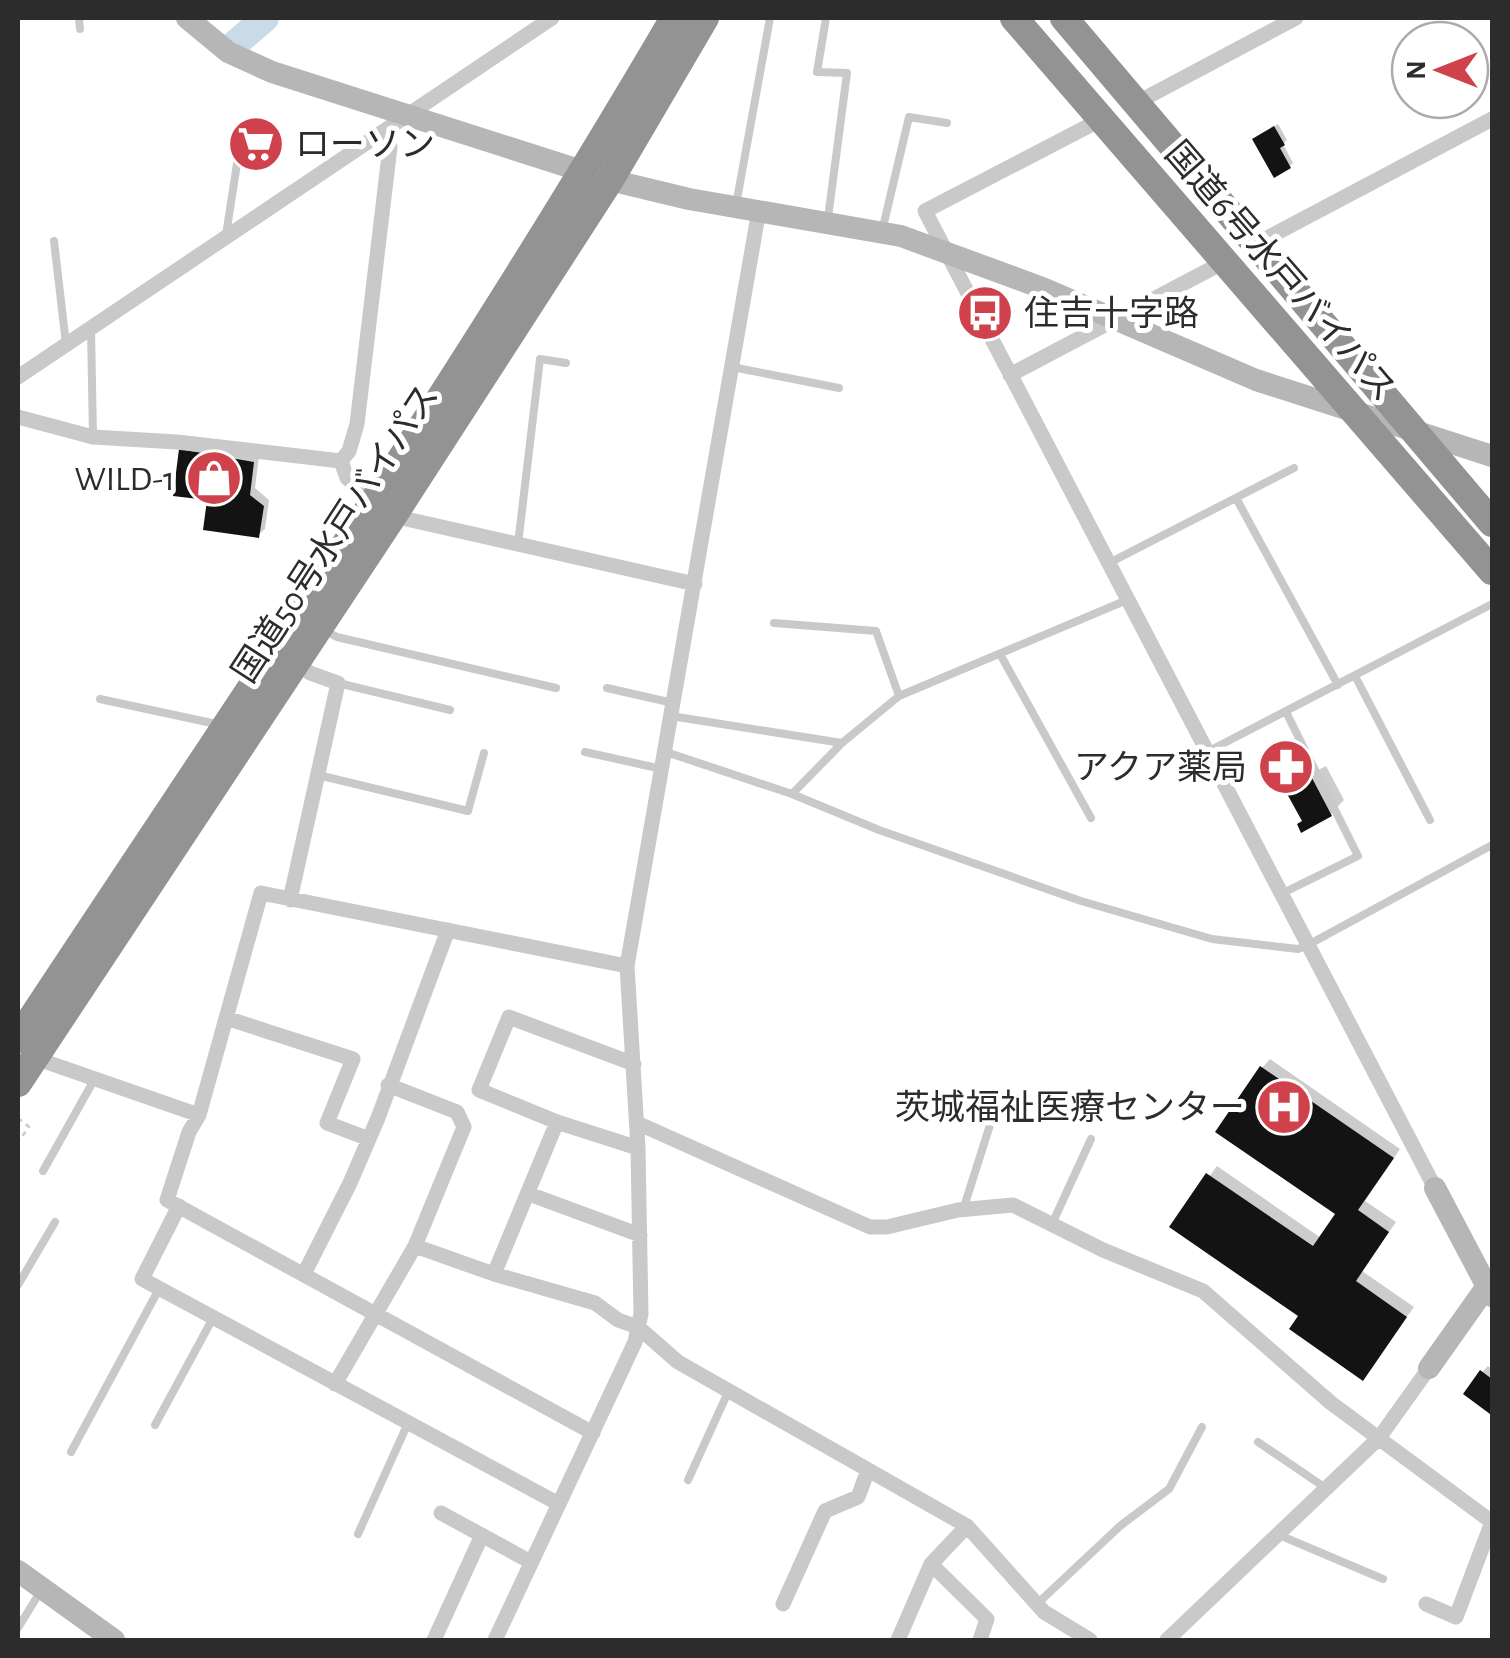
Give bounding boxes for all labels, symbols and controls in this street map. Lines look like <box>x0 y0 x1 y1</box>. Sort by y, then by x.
north arrow <box>1390 20 1490 120</box>
text: N <box>1403 60 1431 80</box>
supermarket icon: ローソン <box>226 114 286 174</box>
place label: ローソン <box>295 128 435 163</box>
street label: 国道6号水戸バイパス <box>1158 134 1403 408</box>
bus stop icon: 住吉十字路 <box>955 283 1015 343</box>
place label: 住吉十字路 <box>1024 295 1199 332</box>
street label: 国道50号水戸バイパス <box>225 378 446 689</box>
shop icon: WILD-1 <box>184 448 244 508</box>
place label: WILD-1 <box>74 462 175 497</box>
pharmacy icon: アクア薬局 <box>1256 737 1316 797</box>
place label: アクア薬局 <box>1074 749 1247 786</box>
hospital icon: 茨城福祉医療センター <box>1254 1077 1314 1137</box>
place label: 茨城福祉医療センター <box>895 1089 1245 1126</box>

